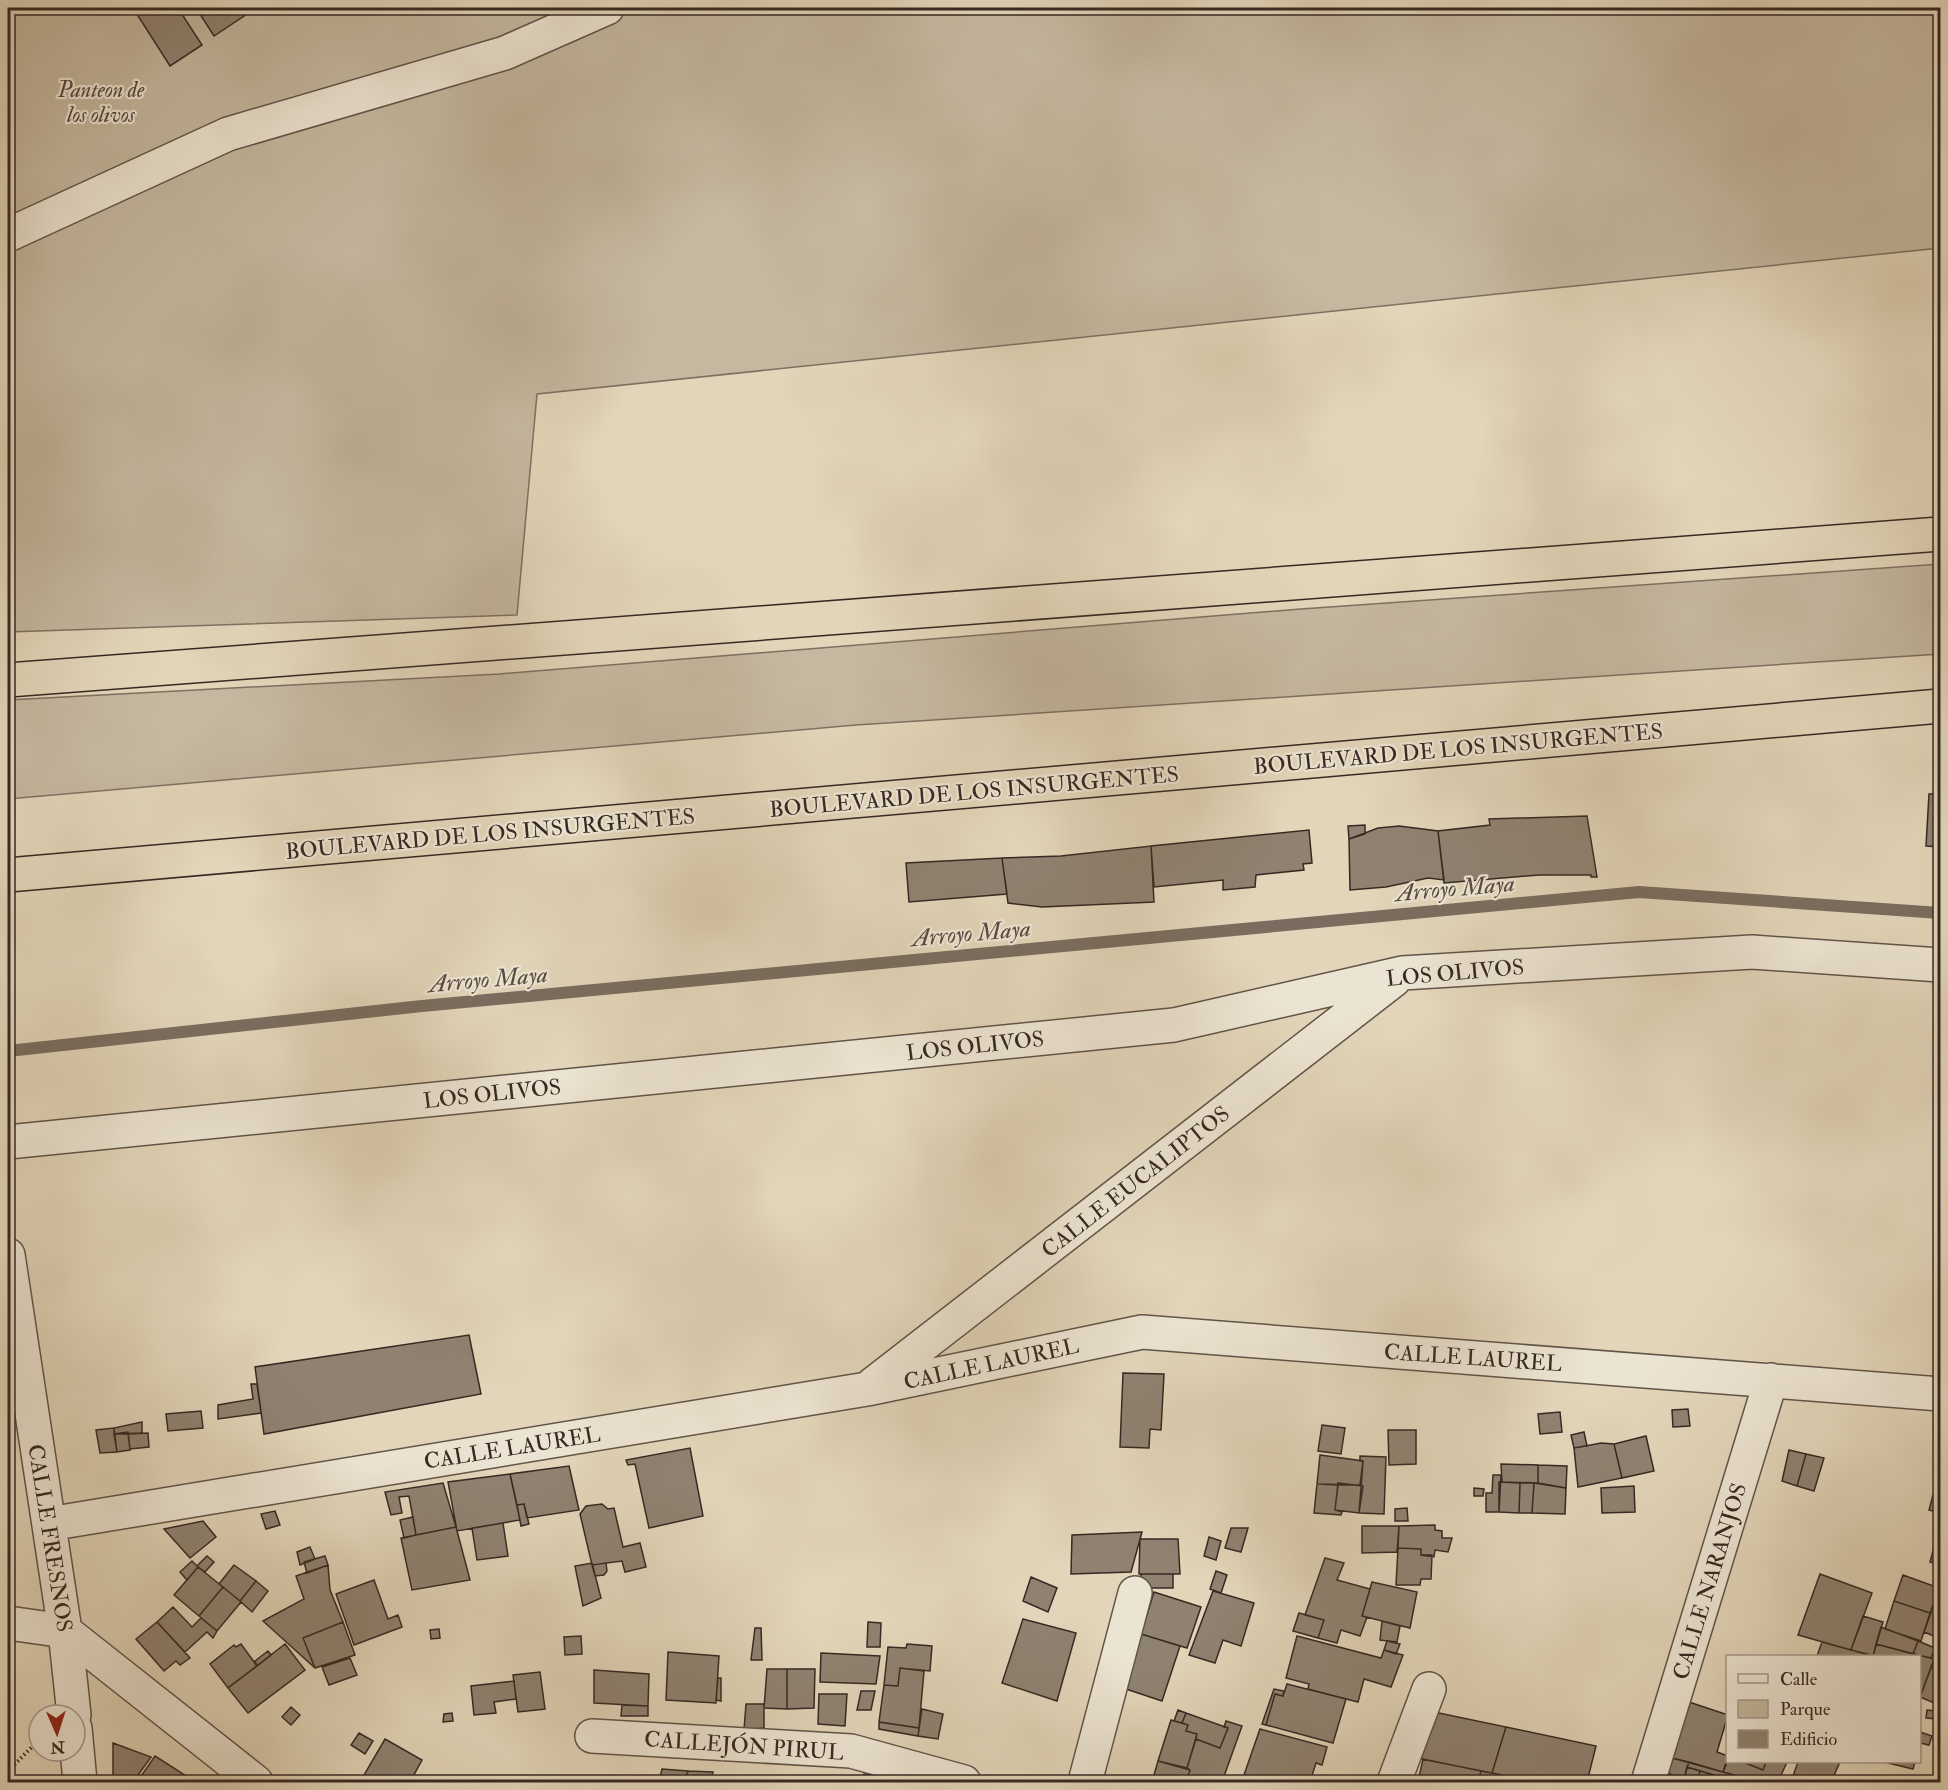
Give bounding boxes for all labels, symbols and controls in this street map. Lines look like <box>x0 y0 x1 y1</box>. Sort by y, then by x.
park label: Panteon de los olivos <box>57 76 145 129</box>
street label: BOULEVARD DE LOS INSURGENTES <box>1252 717 1664 781</box>
street label: BOULEVARD DE LOS INSURGENTES <box>768 760 1180 824</box>
street label: BOULEVARD DE LOS INSURGENTES <box>284 802 696 866</box>
water label: Arroyo Maya <box>1391 868 1516 909</box>
water label: Arroyo Maya <box>907 913 1032 954</box>
street label: LOS OLIVOS <box>1385 953 1525 993</box>
water label: Arroyo Maya <box>424 959 549 1000</box>
street label: LOS OLIVOS <box>905 1025 1045 1067</box>
street label: LOS OLIVOS <box>422 1073 562 1115</box>
street label: CALLE EUCALIPTOS <box>1036 1100 1235 1264</box>
street label: CALLE LAUREL <box>901 1332 1081 1396</box>
street label: CALLE LAUREL <box>1383 1338 1563 1378</box>
street label: CALLE LAUREL <box>422 1420 602 1476</box>
street label: CALLE FRESNOS <box>21 1442 79 1634</box>
street label: CALLE NARANJOS <box>1667 1480 1753 1683</box>
legend <box>1726 1655 1921 1763</box>
text: Calle <box>1780 1668 1818 1691</box>
text: Parque <box>1780 1698 1831 1721</box>
north arrow <box>27 1703 87 1763</box>
street label: CALLEJÓN PIRUL <box>643 1724 845 1767</box>
text: Edificio <box>1780 1728 1837 1751</box>
text: N <box>49 1737 66 1757</box>

